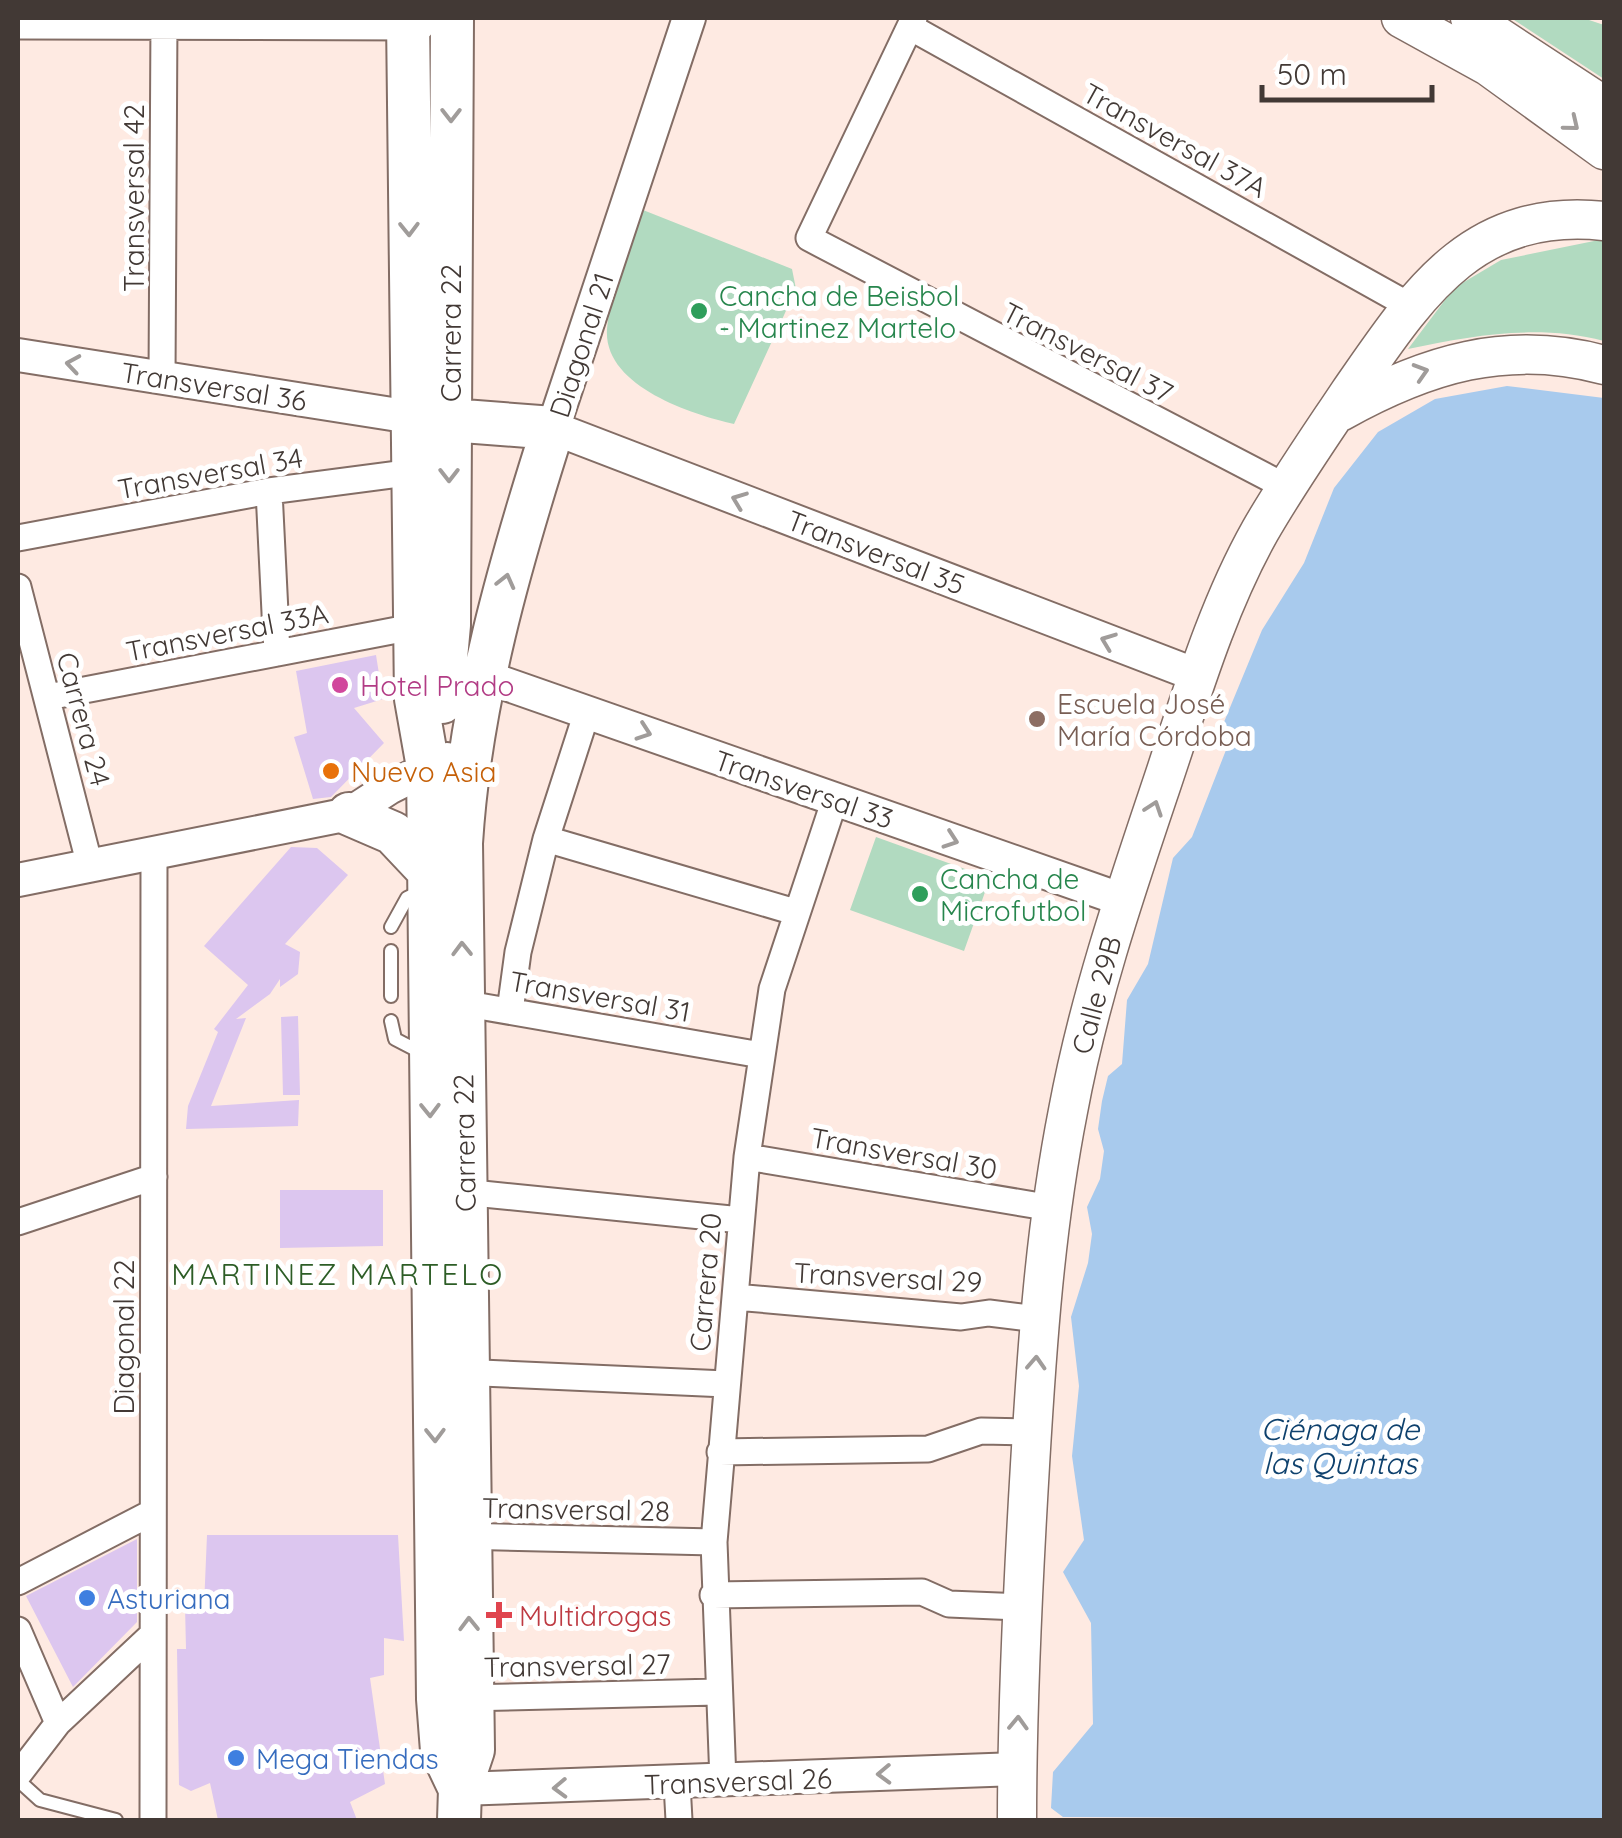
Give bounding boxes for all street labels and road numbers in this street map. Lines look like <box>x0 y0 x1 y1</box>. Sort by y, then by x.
street label: Transversal 37A <box>1077 75 1273 205</box>
street label: Transversal 42 <box>116 104 151 292</box>
street label: Carrera 22 <box>433 264 468 402</box>
street label: Diagonal 21 <box>541 268 621 422</box>
street label: Transversal 37 <box>997 294 1179 410</box>
street label: Transversal 36 <box>119 354 309 418</box>
street label: Transversal 34 <box>115 440 305 506</box>
street label: Transversal 35 <box>782 502 970 602</box>
street label: Transversal 33A <box>123 595 331 669</box>
street label: Carrera 24 <box>49 648 119 790</box>
street label: Transversal 33 <box>710 742 898 836</box>
street label: Calle 29B <box>1063 932 1129 1058</box>
street label: Transversal 31 <box>507 963 693 1029</box>
street label: Carrera 22 <box>445 1074 483 1212</box>
street label: Transversal 30 <box>808 1119 1000 1187</box>
street label: Carrera 20 <box>681 1211 729 1353</box>
street label: Transversal 29 <box>793 1255 983 1299</box>
street label: Diagonal 22 <box>106 1259 141 1415</box>
street label: Transversal 28 <box>482 1490 670 1528</box>
street label: Transversal 27 <box>483 1646 671 1684</box>
street label: Transversal 26 <box>643 1760 833 1802</box>

